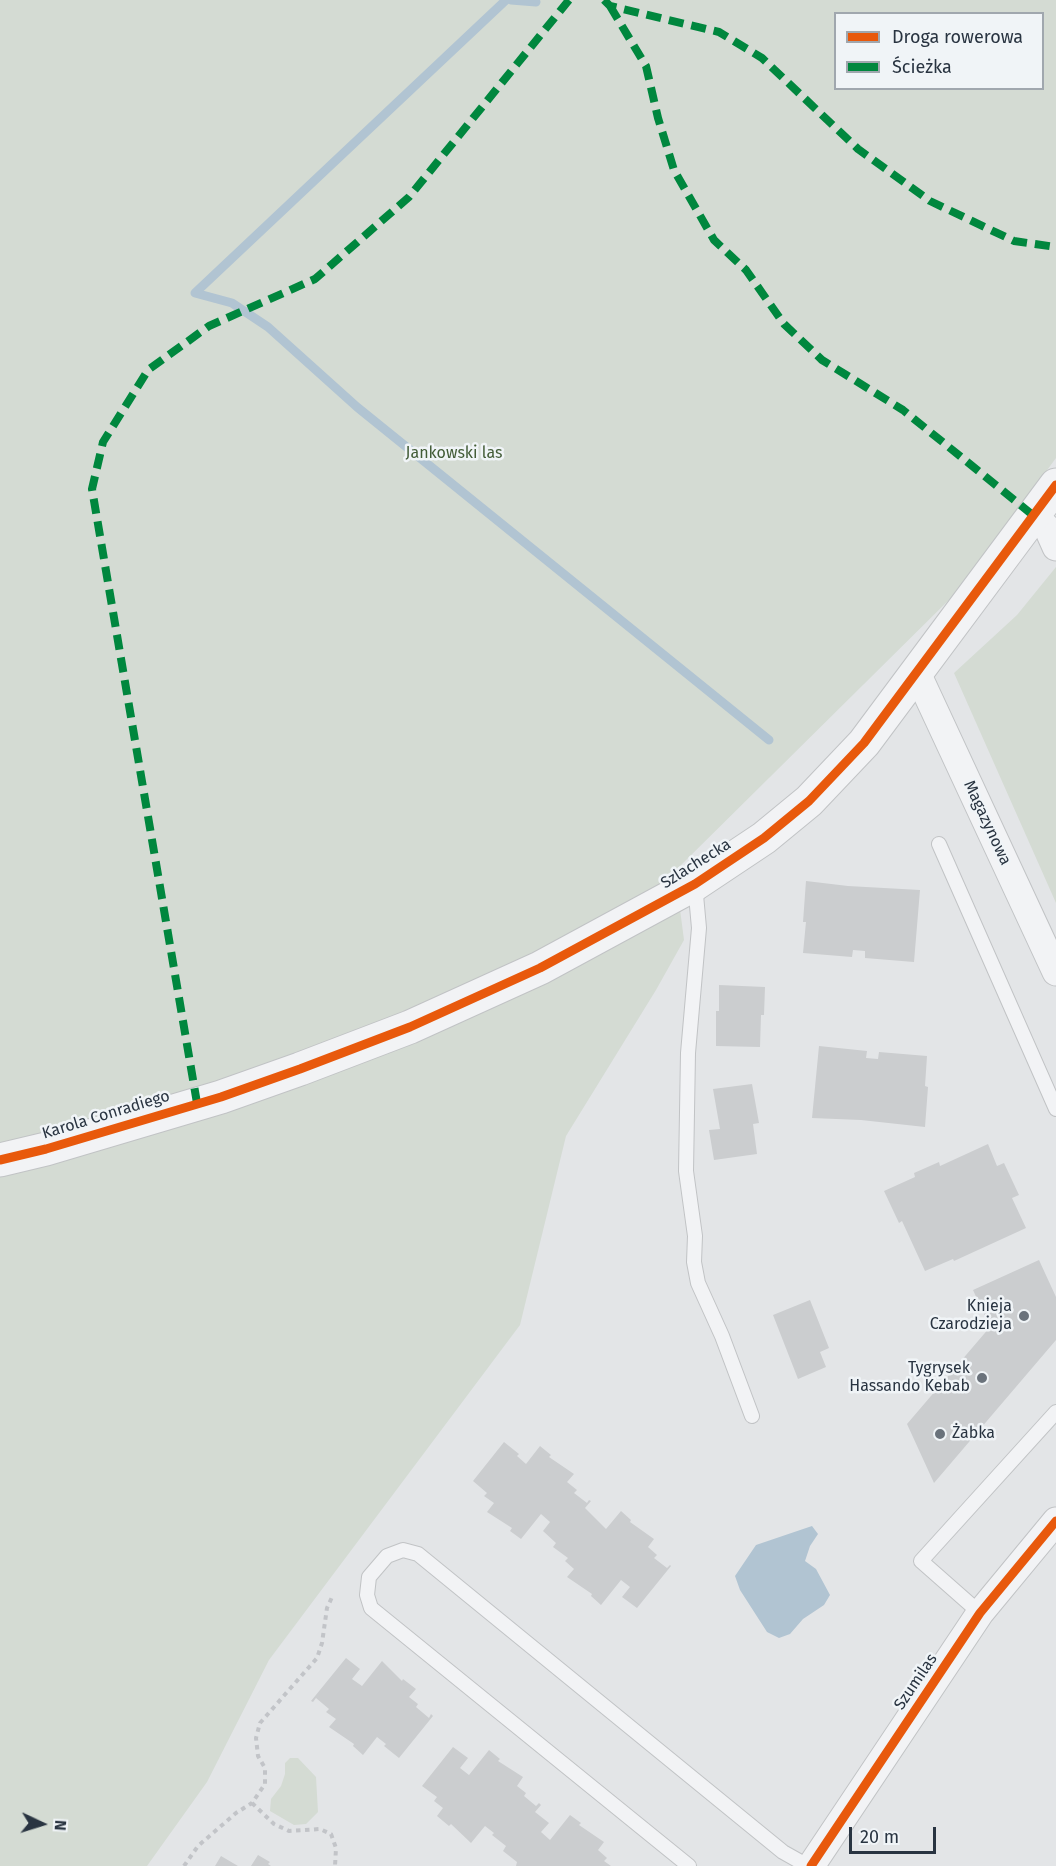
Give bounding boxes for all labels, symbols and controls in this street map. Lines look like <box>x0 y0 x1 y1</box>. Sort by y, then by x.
legend <box>834 12 1044 90</box>
text: Droga rowerowa <box>892 26 1023 48</box>
text: Ścieżka <box>892 56 952 78</box>
park label: Jankowski las <box>406 444 502 464</box>
street label: Magazynowa <box>959 778 1015 868</box>
street label: Szlachecka <box>657 835 735 893</box>
street label: Karola Conradiego <box>40 1086 172 1144</box>
place label: Knieja Czarodzieja <box>930 1297 1012 1335</box>
marker: Knieja Czarodzieja <box>1017 1309 1031 1323</box>
place label: Tygrysek Hassando Kebab <box>849 1359 970 1397</box>
marker: Tygrysek Hassando Kebab <box>975 1371 989 1385</box>
place label: Żabka <box>952 1424 995 1444</box>
marker: Żabka <box>933 1427 947 1441</box>
street label: Szumilas <box>890 1650 942 1714</box>
north arrow <box>12 1794 72 1854</box>
scale bar <box>852 1815 939 1853</box>
text: N <box>51 1819 70 1831</box>
text: 20 m <box>860 1826 899 1848</box>

